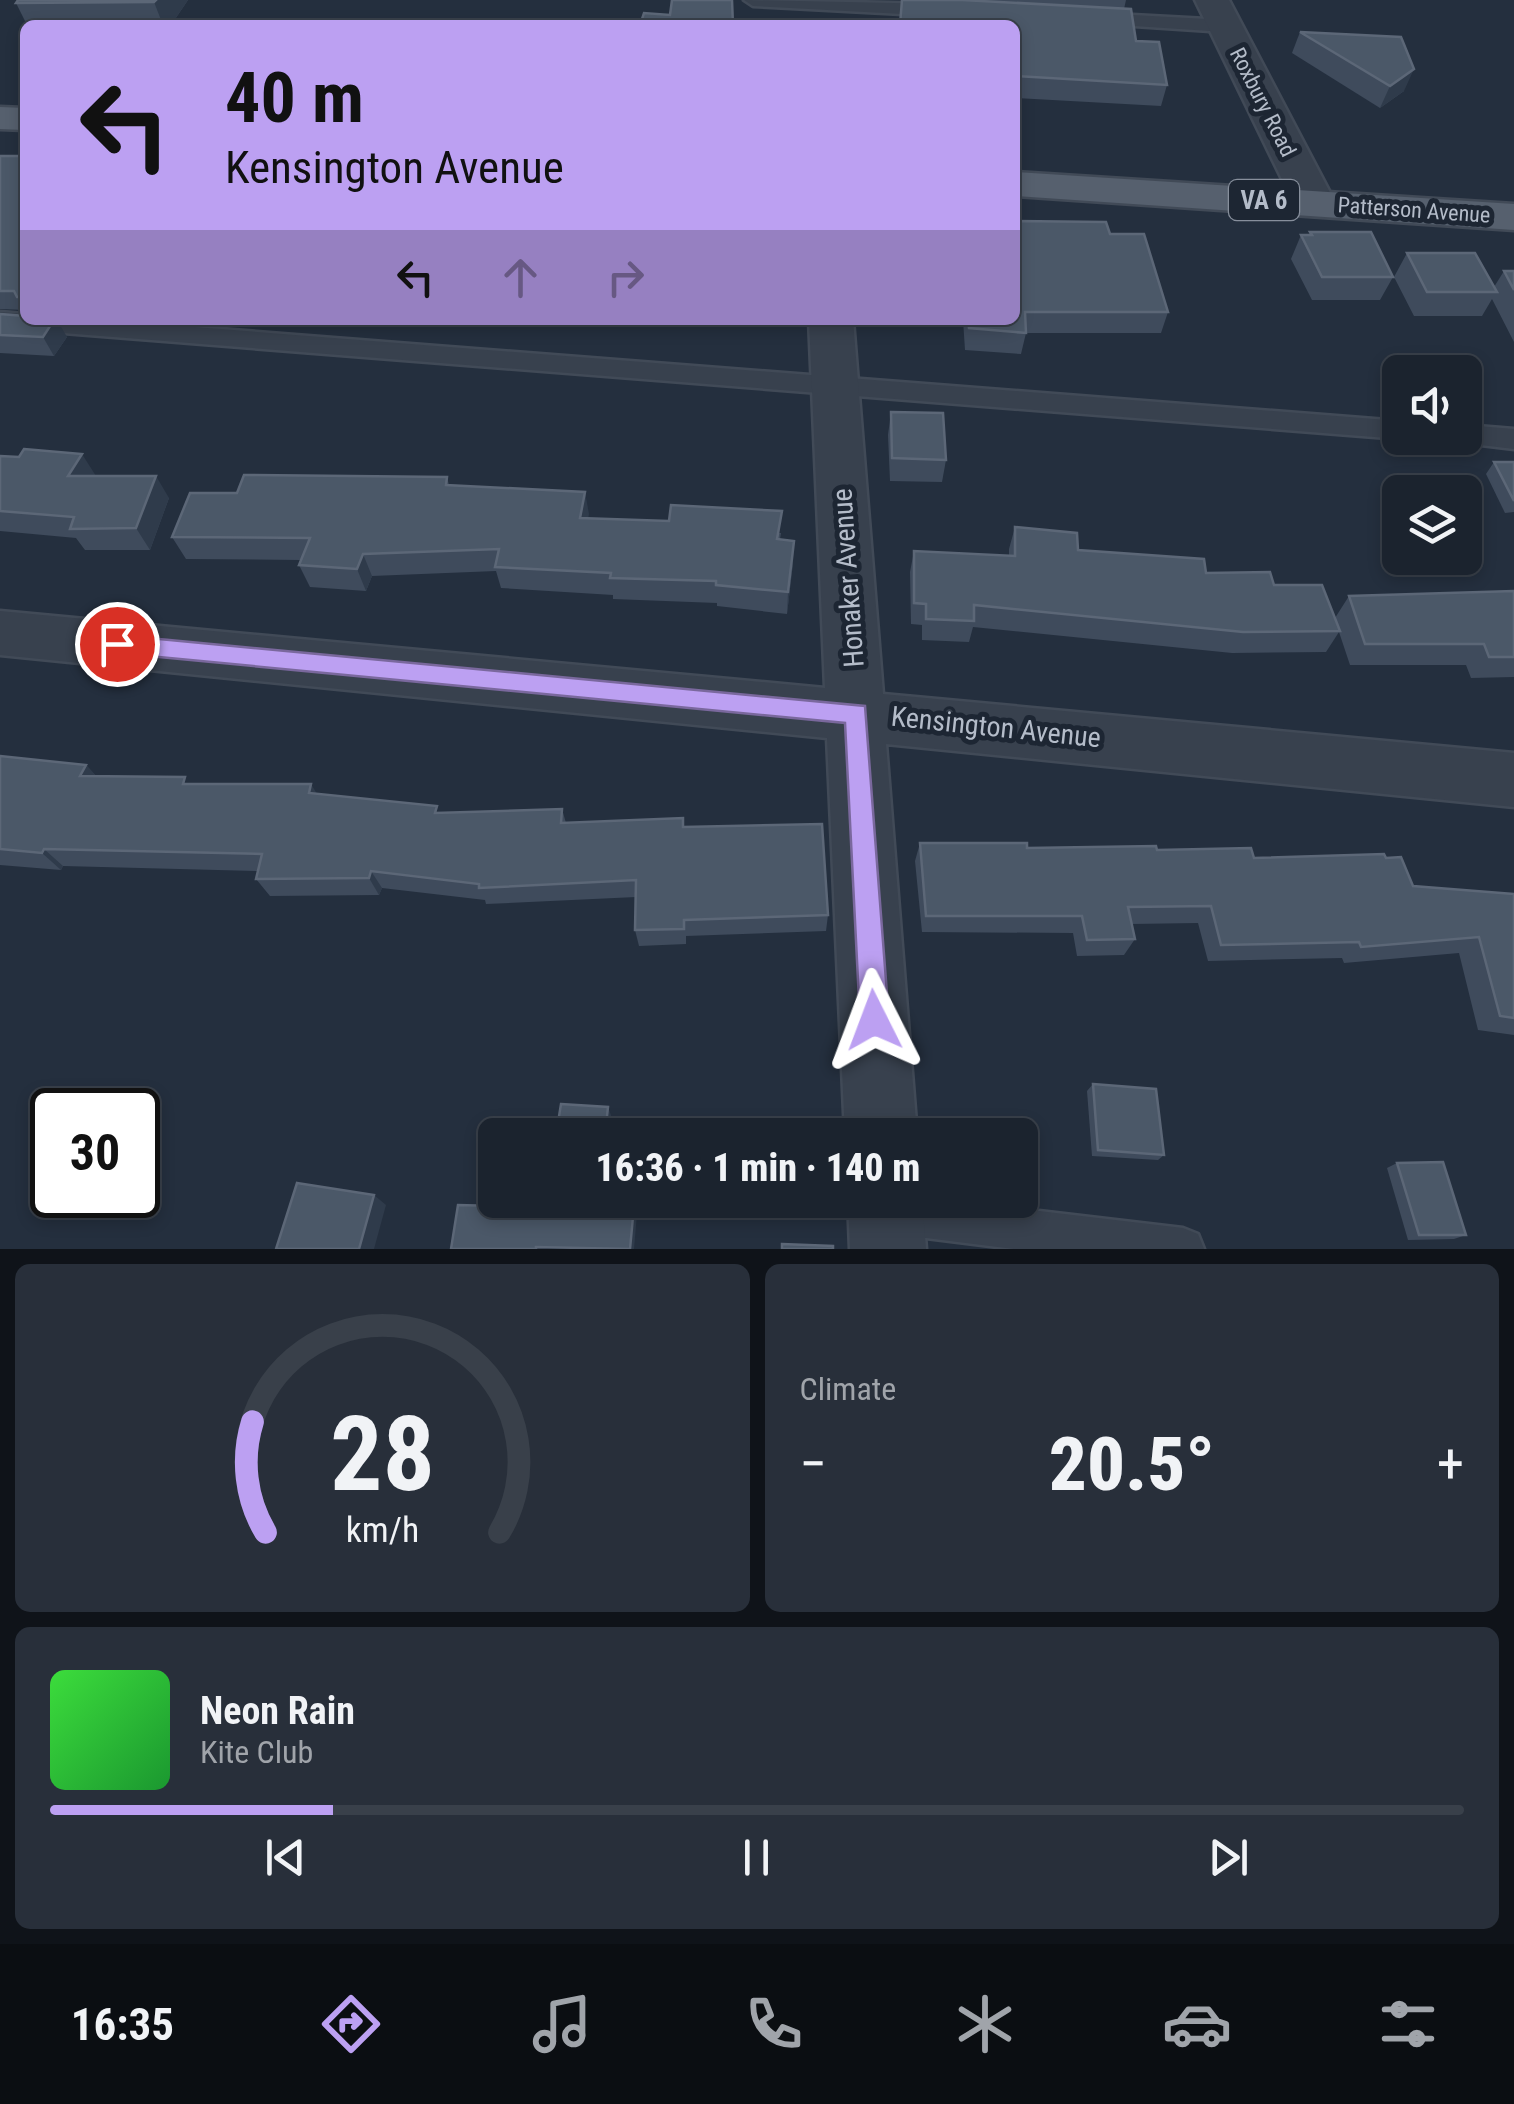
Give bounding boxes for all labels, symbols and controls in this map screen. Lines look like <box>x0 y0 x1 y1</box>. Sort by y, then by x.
street label: Roxbury Road <box>1225 43 1301 161</box>
text: 40 m <box>225 57 364 139</box>
icon: left <box>60 60 190 190</box>
text: Kensington Avenue <box>225 141 564 194</box>
road number: VA 6 <box>1229 180 1299 220</box>
street label: Patterson Avenue <box>1337 192 1491 228</box>
icon: left <box>388 250 443 305</box>
icon: ahead <box>493 250 548 305</box>
icon: right <box>598 250 653 305</box>
map controls <box>1382 355 1482 575</box>
button: sound <box>1382 355 1482 455</box>
button: layers <box>1382 475 1482 575</box>
street label: Honaker Avenue <box>825 487 871 669</box>
pin <box>75 602 160 687</box>
icon: arrive <box>90 617 145 672</box>
street label: Kensington Avenue <box>889 700 1103 754</box>
position arrow <box>822 968 926 1072</box>
speed limit sign: 30 <box>30 1088 160 1218</box>
text: 16:36 · 1 min · 140 m <box>596 1146 920 1190</box>
text: Climate <box>800 1370 896 1408</box>
text: 28 <box>330 1394 435 1515</box>
text: 20.5° <box>1049 1420 1215 1508</box>
text: − <box>800 1432 827 1496</box>
text: + <box>1437 1432 1464 1496</box>
text: km/h <box>345 1509 419 1551</box>
text: Neon Rain <box>200 1689 355 1733</box>
text: Kite Club <box>200 1733 313 1771</box>
icon: previous <box>258 1830 313 1885</box>
icon: pause <box>729 1830 784 1885</box>
icon: next <box>1201 1830 1256 1885</box>
icon: directions <box>316 1989 386 2059</box>
icon: music <box>527 1989 597 2059</box>
icon: phone <box>739 1989 809 2059</box>
icon: climate <box>950 1989 1020 2059</box>
icon: car <box>1162 1989 1232 2059</box>
icon: filters <box>1373 1989 1443 2059</box>
text: 16:35 <box>71 1998 174 2051</box>

